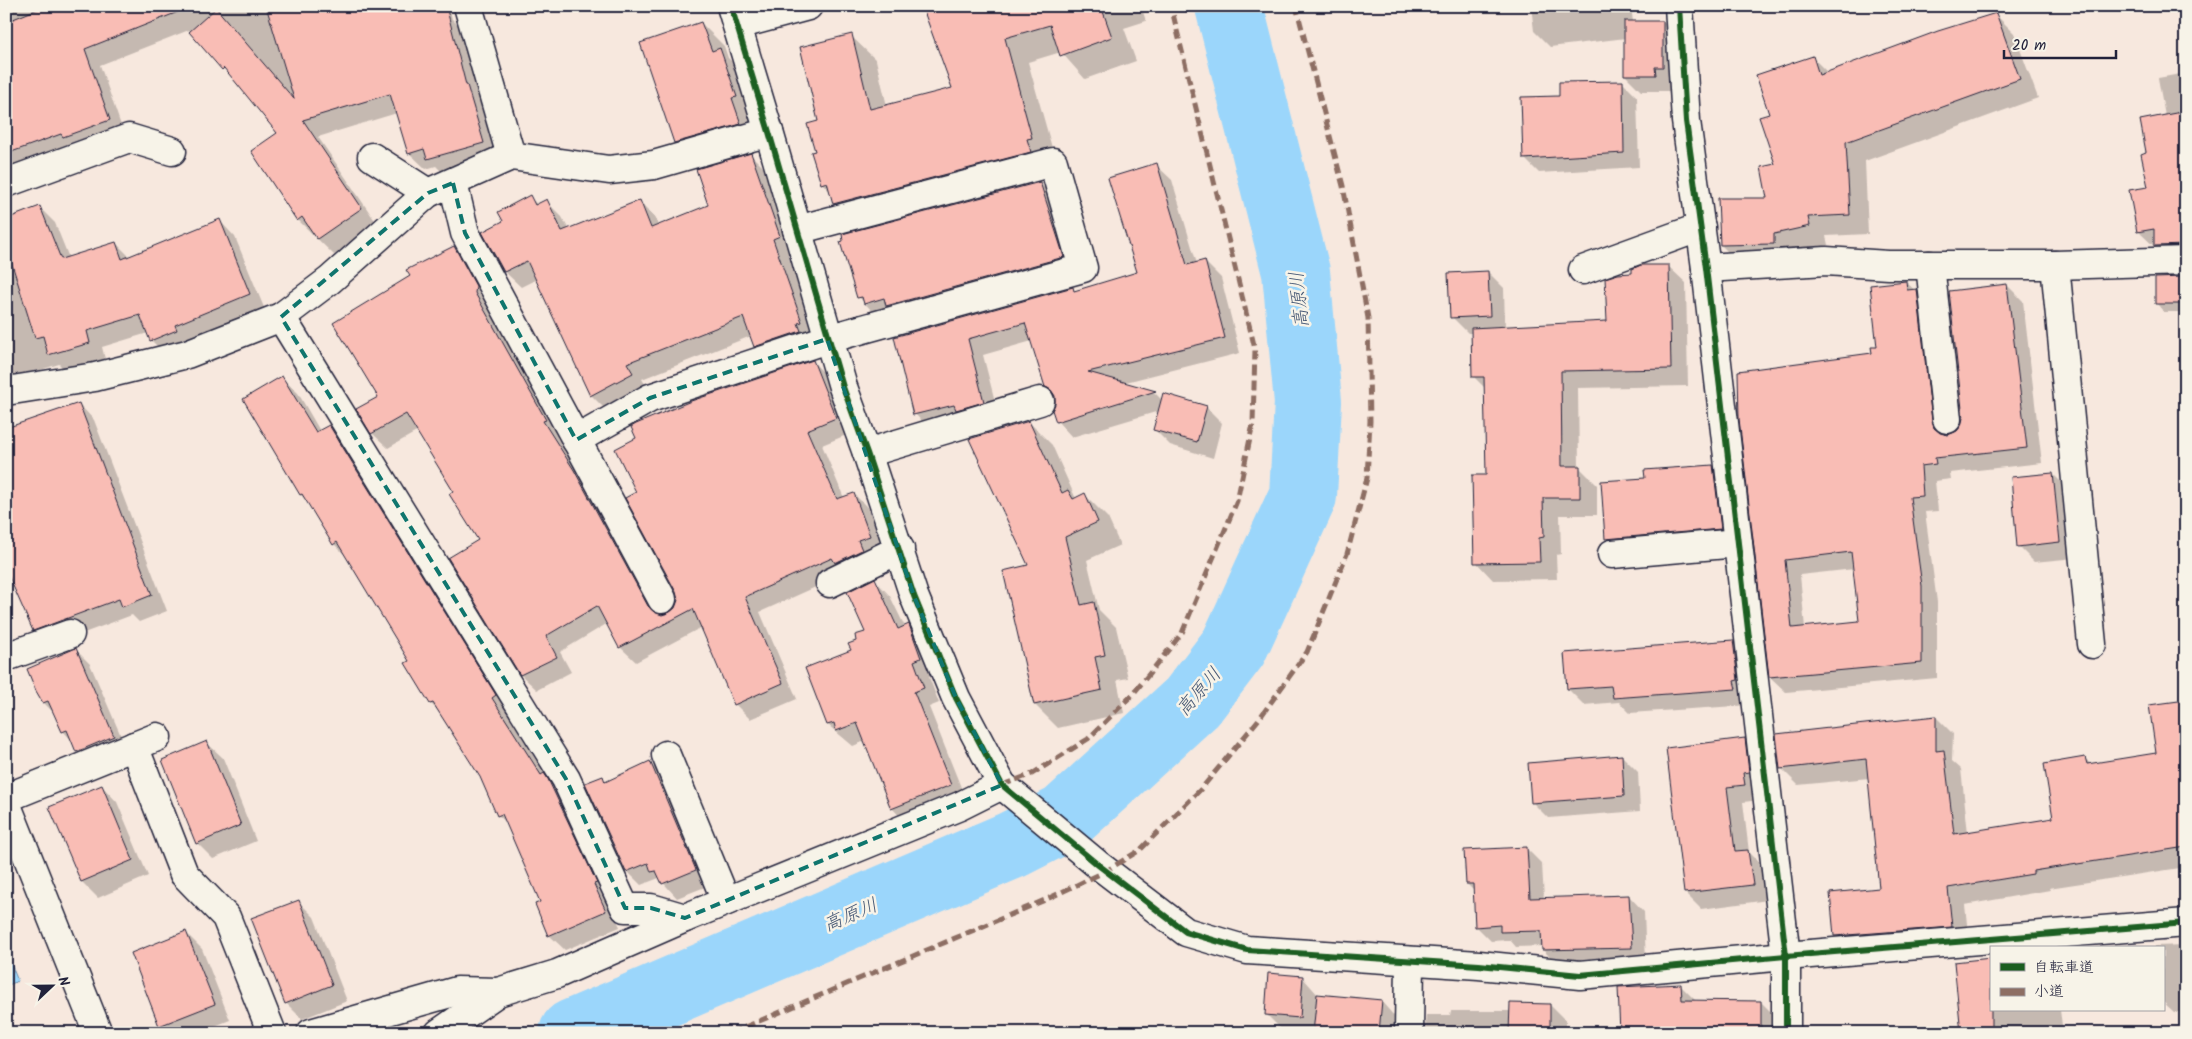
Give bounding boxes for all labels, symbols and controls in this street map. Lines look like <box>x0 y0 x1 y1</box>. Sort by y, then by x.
scale bar <box>2004 28 2117 60</box>
text: 20 m <box>2012 34 2046 58</box>
water label: 高原川 <box>1282 270 1318 330</box>
water label: 高原川 <box>1169 661 1230 724</box>
water label: 高原川 <box>819 891 883 941</box>
legend <box>1990 946 2164 1012</box>
text: 自転車道 <box>2034 956 2094 980</box>
north arrow <box>28 962 78 1012</box>
text: N <box>51 973 75 990</box>
text: 小道 <box>2034 980 2064 1004</box>

